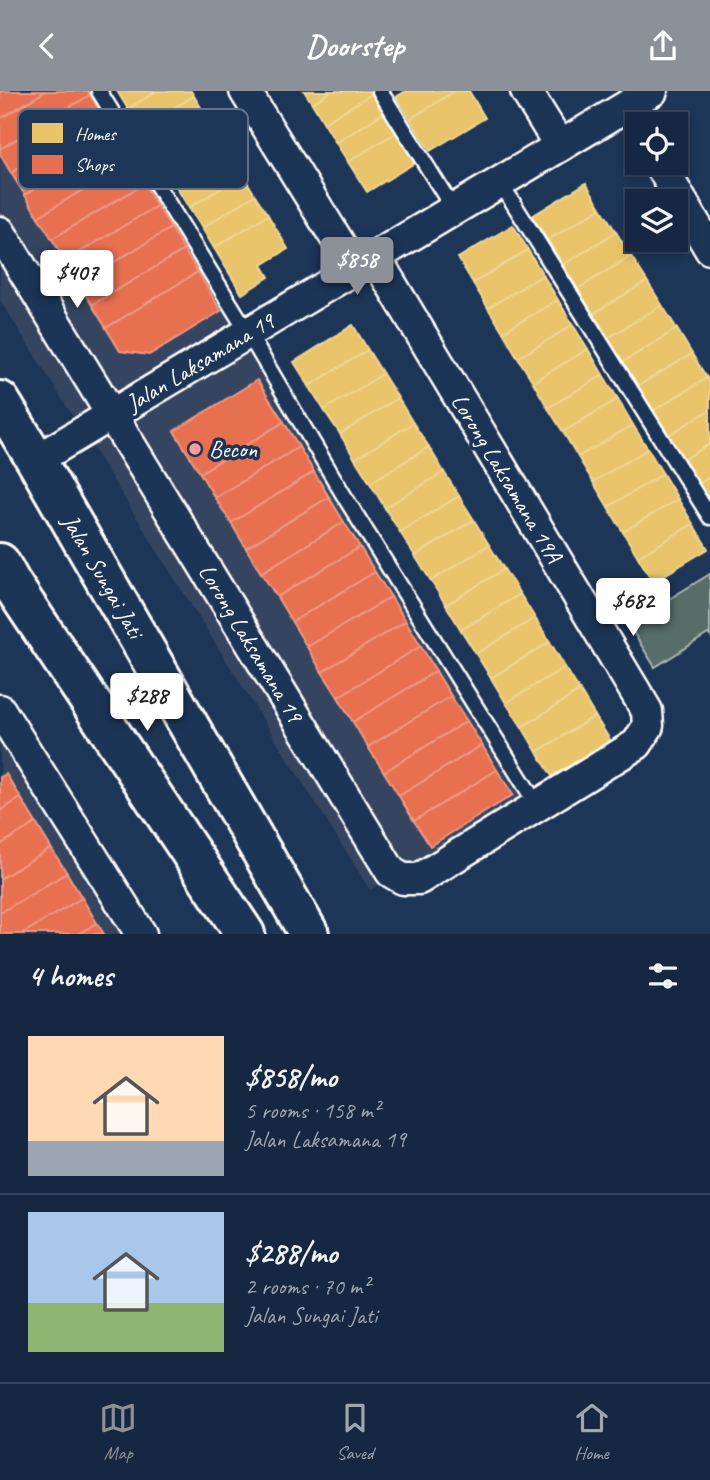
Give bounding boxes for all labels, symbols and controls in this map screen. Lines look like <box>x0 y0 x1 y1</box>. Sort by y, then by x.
text: Doorstep <box>306 25 404 66</box>
icon: back <box>28 27 66 65</box>
icon: share <box>644 27 682 65</box>
legend <box>18 109 248 189</box>
map controls <box>625 112 688 252</box>
button: locate <box>625 112 688 175</box>
text: Homes <box>75 122 117 146</box>
text: Shops <box>75 153 115 177</box>
button: layers <box>625 189 688 252</box>
pin: $858 <box>316 237 398 297</box>
text: $858 <box>336 245 378 274</box>
pin: $407 <box>36 251 118 310</box>
text: $407 <box>56 258 98 287</box>
street label: Jalan Laksamana 19 <box>120 305 281 419</box>
street label: Lorong Laksamana 19A <box>445 388 570 569</box>
place label: Becon <box>209 434 257 464</box>
marker: Becon <box>187 441 203 457</box>
street label: Jalan Sungai Jati <box>55 508 152 645</box>
street label: Lorong Laksamana 19 <box>192 558 311 730</box>
pin: $682 <box>592 579 674 638</box>
text: $682 <box>612 586 654 615</box>
pin: $288 <box>106 673 188 733</box>
text: $288 <box>126 681 168 710</box>
text: 4 homes <box>28 957 113 995</box>
icon: filters <box>644 957 682 995</box>
text: $858/mo <box>245 1058 337 1096</box>
icon: home <box>84 1064 168 1148</box>
text: 5 rooms · 158 m² <box>245 1096 380 1125</box>
text: Jalan Laksamana 19 <box>245 1125 406 1154</box>
text: $288/mo <box>245 1234 337 1272</box>
icon: home <box>84 1240 168 1324</box>
text: 2 rooms · 70 m² <box>245 1272 369 1301</box>
text: Jalan Sungai Jati <box>245 1301 377 1330</box>
tab: Map <box>99 1399 137 1465</box>
tab: Saved <box>336 1399 374 1465</box>
tab: Home <box>573 1399 611 1465</box>

